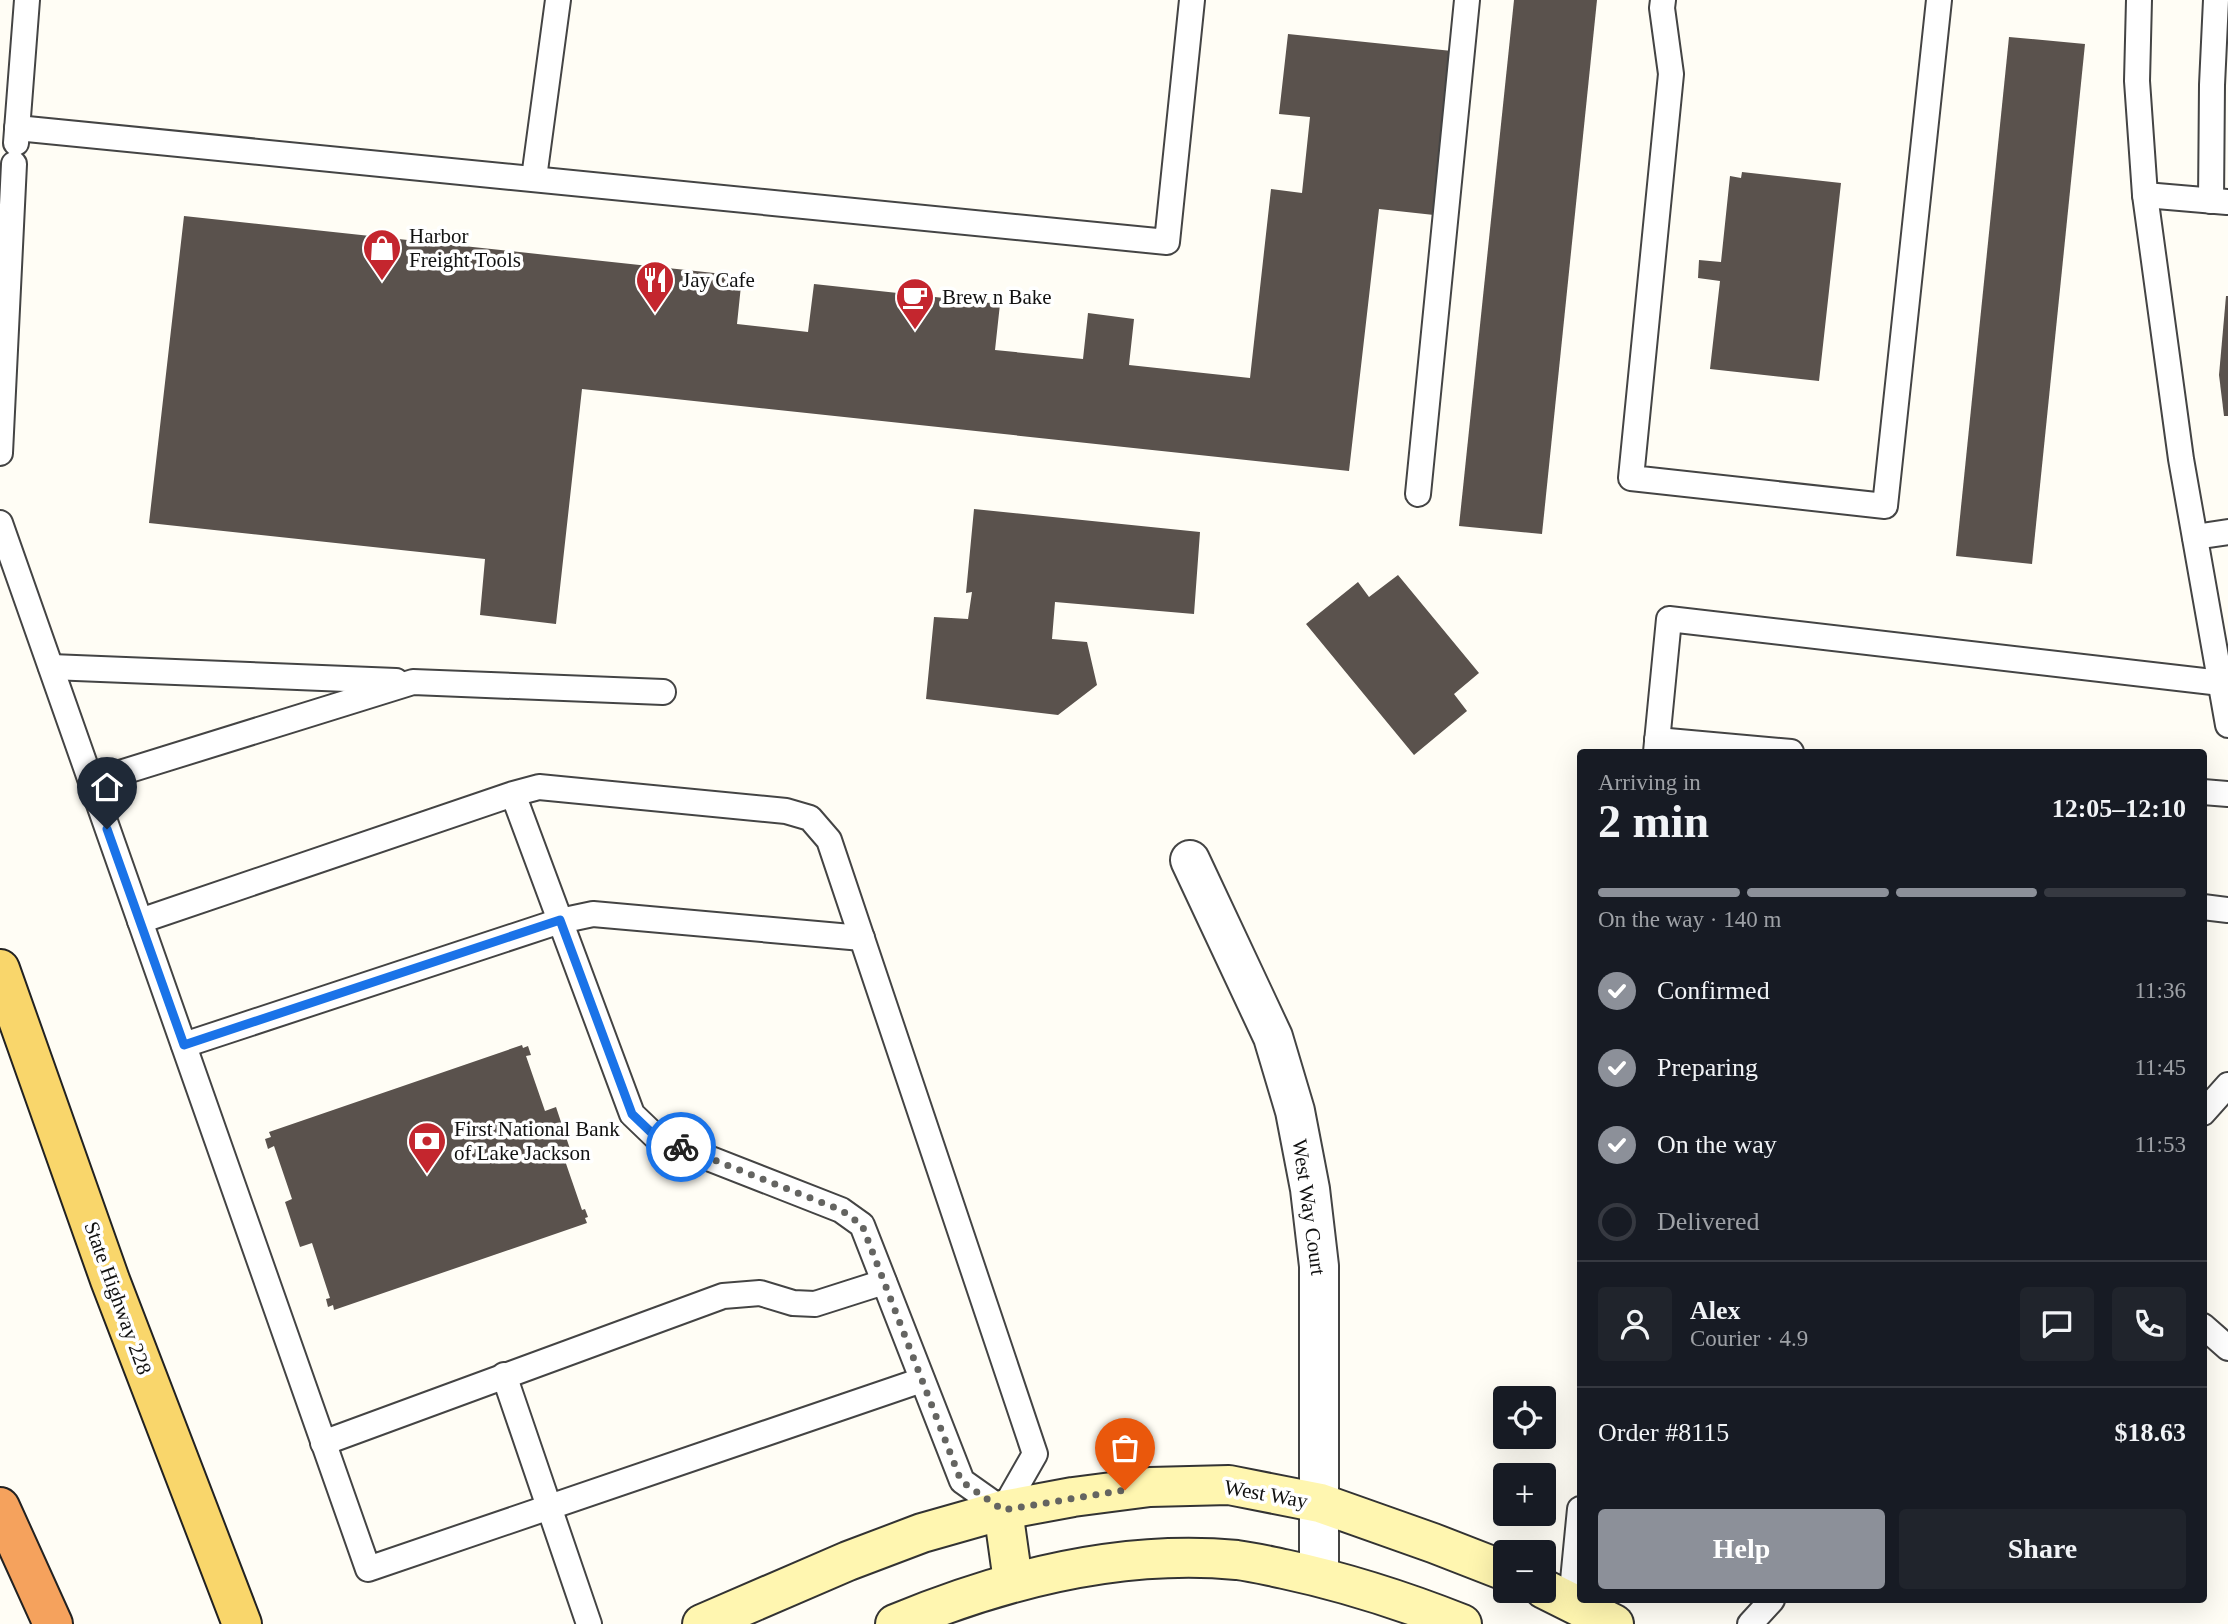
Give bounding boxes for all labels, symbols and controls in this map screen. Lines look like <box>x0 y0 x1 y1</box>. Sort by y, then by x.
place label: Harbor Freight Tools <box>409 224 521 272</box>
shop icon: Harbor Freight Tools <box>361 227 403 282</box>
restaurant icon: Jay Cafe <box>634 259 676 314</box>
place label: Jay Cafe <box>682 268 755 292</box>
cafe icon: Brew n Bake <box>894 276 936 331</box>
place label: Brew n Bake <box>942 285 1052 309</box>
pin <box>77 757 137 829</box>
icon: home <box>88 768 126 806</box>
text: Arriving in <box>1598 770 1701 795</box>
text: 12:05–12:10 <box>2052 794 2186 823</box>
text: 2 min <box>1598 796 1709 847</box>
text: On the way · 140 m <box>1598 907 1781 932</box>
icon: check <box>1598 972 1636 1010</box>
text: Confirmed <box>1657 976 1770 1005</box>
text: 11:36 <box>2134 978 2186 1003</box>
icon: check <box>1598 1049 1636 1087</box>
text: Preparing <box>1657 1053 1758 1082</box>
text: 11:45 <box>2134 1055 2186 1080</box>
courier <box>646 1112 716 1182</box>
place label: First National Bank of Lake Jackson <box>454 1117 620 1165</box>
bank icon: First National Bank of Lake Jackson <box>406 1120 448 1175</box>
icon: check <box>1598 1126 1636 1164</box>
icon: bike <box>662 1128 700 1166</box>
text: On the way <box>1657 1130 1777 1159</box>
text: 11:53 <box>2134 1132 2186 1157</box>
street label: West Way Court <box>1288 1137 1330 1277</box>
text: Delivered <box>1657 1207 1760 1236</box>
street label: State Highway 228 <box>79 1218 157 1378</box>
button: person <box>1598 1287 1672 1361</box>
button: chat <box>2020 1287 2094 1361</box>
button: phone <box>2112 1287 2186 1361</box>
text: Alex <box>1690 1296 1741 1325</box>
text: Courier · 4.9 <box>1690 1326 1808 1351</box>
map controls <box>1493 1386 1556 1603</box>
button: locate <box>1493 1386 1556 1449</box>
pin <box>1095 1418 1155 1490</box>
text: Order #8115 <box>1598 1418 1729 1447</box>
text: $18.63 <box>2115 1418 2186 1447</box>
icon: bag <box>1106 1429 1144 1467</box>
button: + <box>1493 1463 1556 1526</box>
street label: West Way <box>1222 1475 1310 1513</box>
button: Help <box>1598 1509 1885 1589</box>
button: Share <box>1899 1509 2186 1589</box>
button: − <box>1493 1540 1556 1603</box>

